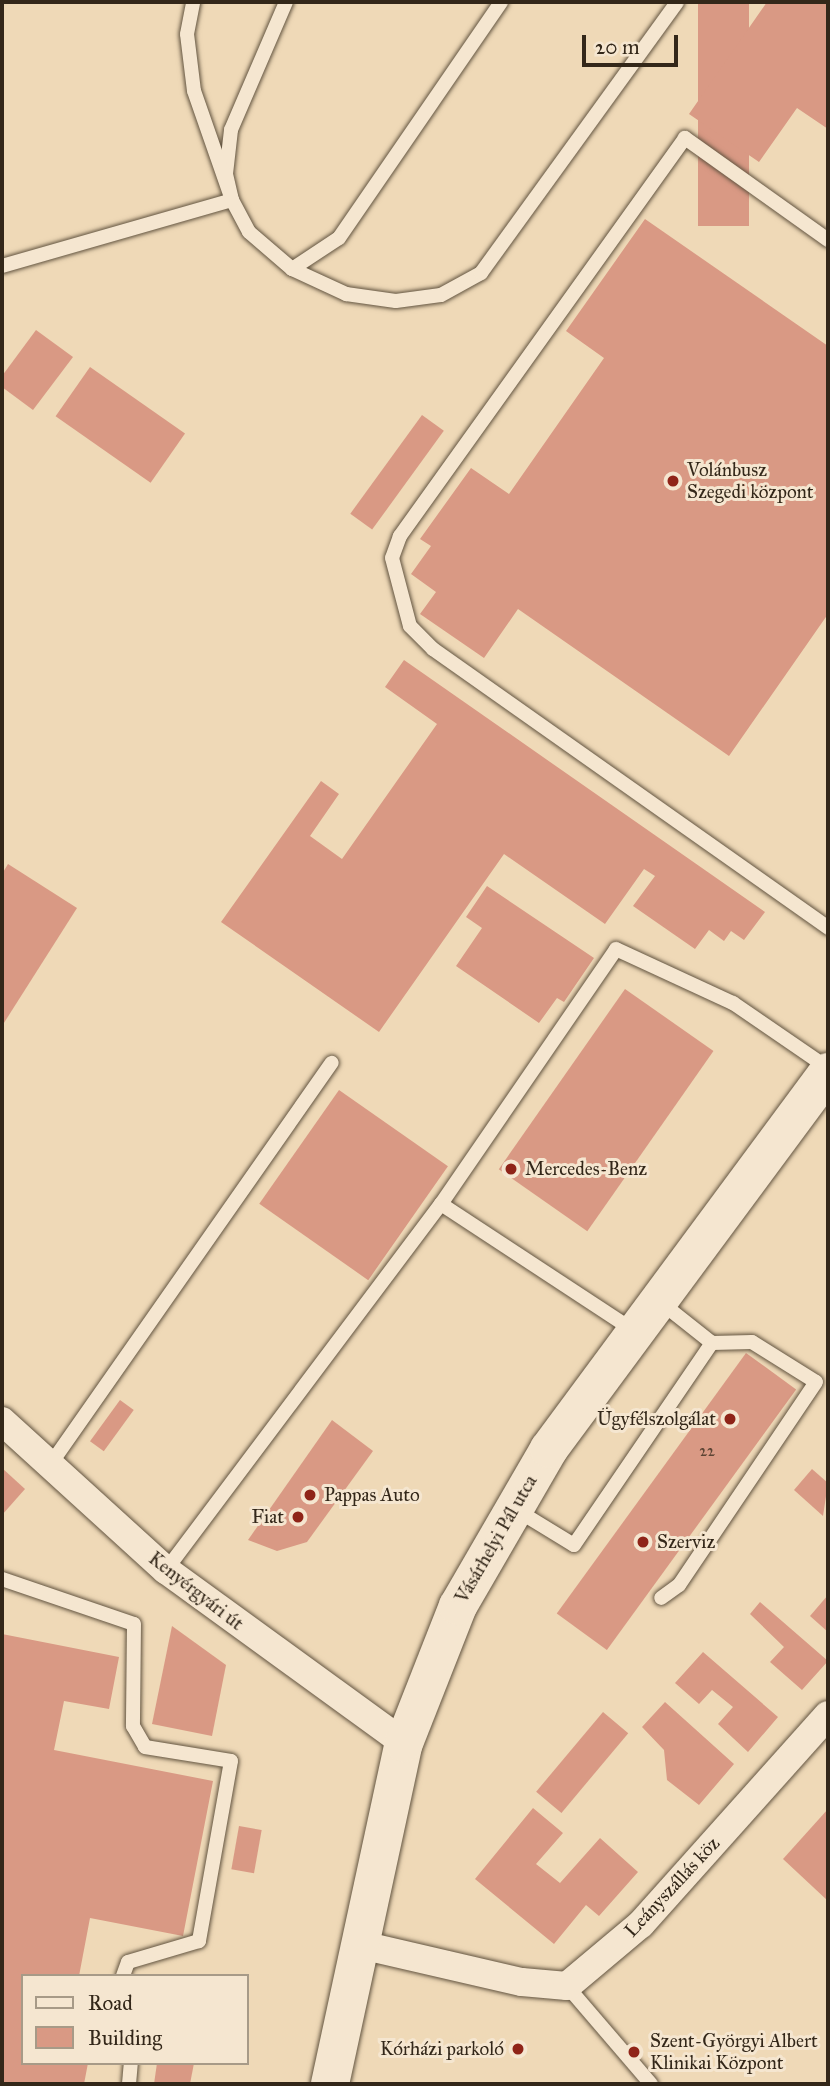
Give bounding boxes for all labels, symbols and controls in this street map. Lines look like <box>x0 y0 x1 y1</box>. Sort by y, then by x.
scale bar <box>585 21 681 65</box>
text: 20 m <box>595 34 640 60</box>
place label: Volánbusz Szegedi központ <box>687 459 814 503</box>
marker: Volánbusz Szegedi központ <box>665 473 681 489</box>
place label: Mercedes-Benz <box>525 1158 647 1180</box>
marker: Mercedes-Benz <box>503 1161 519 1177</box>
place label: Ügyfélszolgálat <box>597 1408 716 1430</box>
marker: Ügyfélszolgálat <box>722 1411 738 1427</box>
house number: 22 <box>699 1441 715 1461</box>
street label: Vásárhelyi Pál utca <box>450 1471 542 1607</box>
place label: Pappas Auto <box>324 1484 420 1506</box>
marker: Pappas Auto <box>302 1487 318 1503</box>
place label: Fiat <box>252 1506 284 1528</box>
marker: Fiat <box>290 1509 306 1525</box>
place label: Szerviz <box>657 1531 715 1553</box>
marker: Szerviz <box>635 1534 651 1550</box>
street label: Kenyérgyári út <box>144 1547 248 1635</box>
street label: Leányszállás köz <box>620 1832 724 1942</box>
legend <box>21 1974 248 2065</box>
text: Road <box>88 1990 133 2016</box>
text: Building <box>88 2025 162 2051</box>
place label: Szent-Györgyi Albert Klinikai Központ <box>650 2030 818 2074</box>
place label: Kórházi parkoló <box>380 2038 504 2060</box>
marker: Kórházi parkoló <box>510 2041 526 2057</box>
marker: Szent-Györgyi Albert Klinikai Központ <box>624 2042 644 2062</box>

